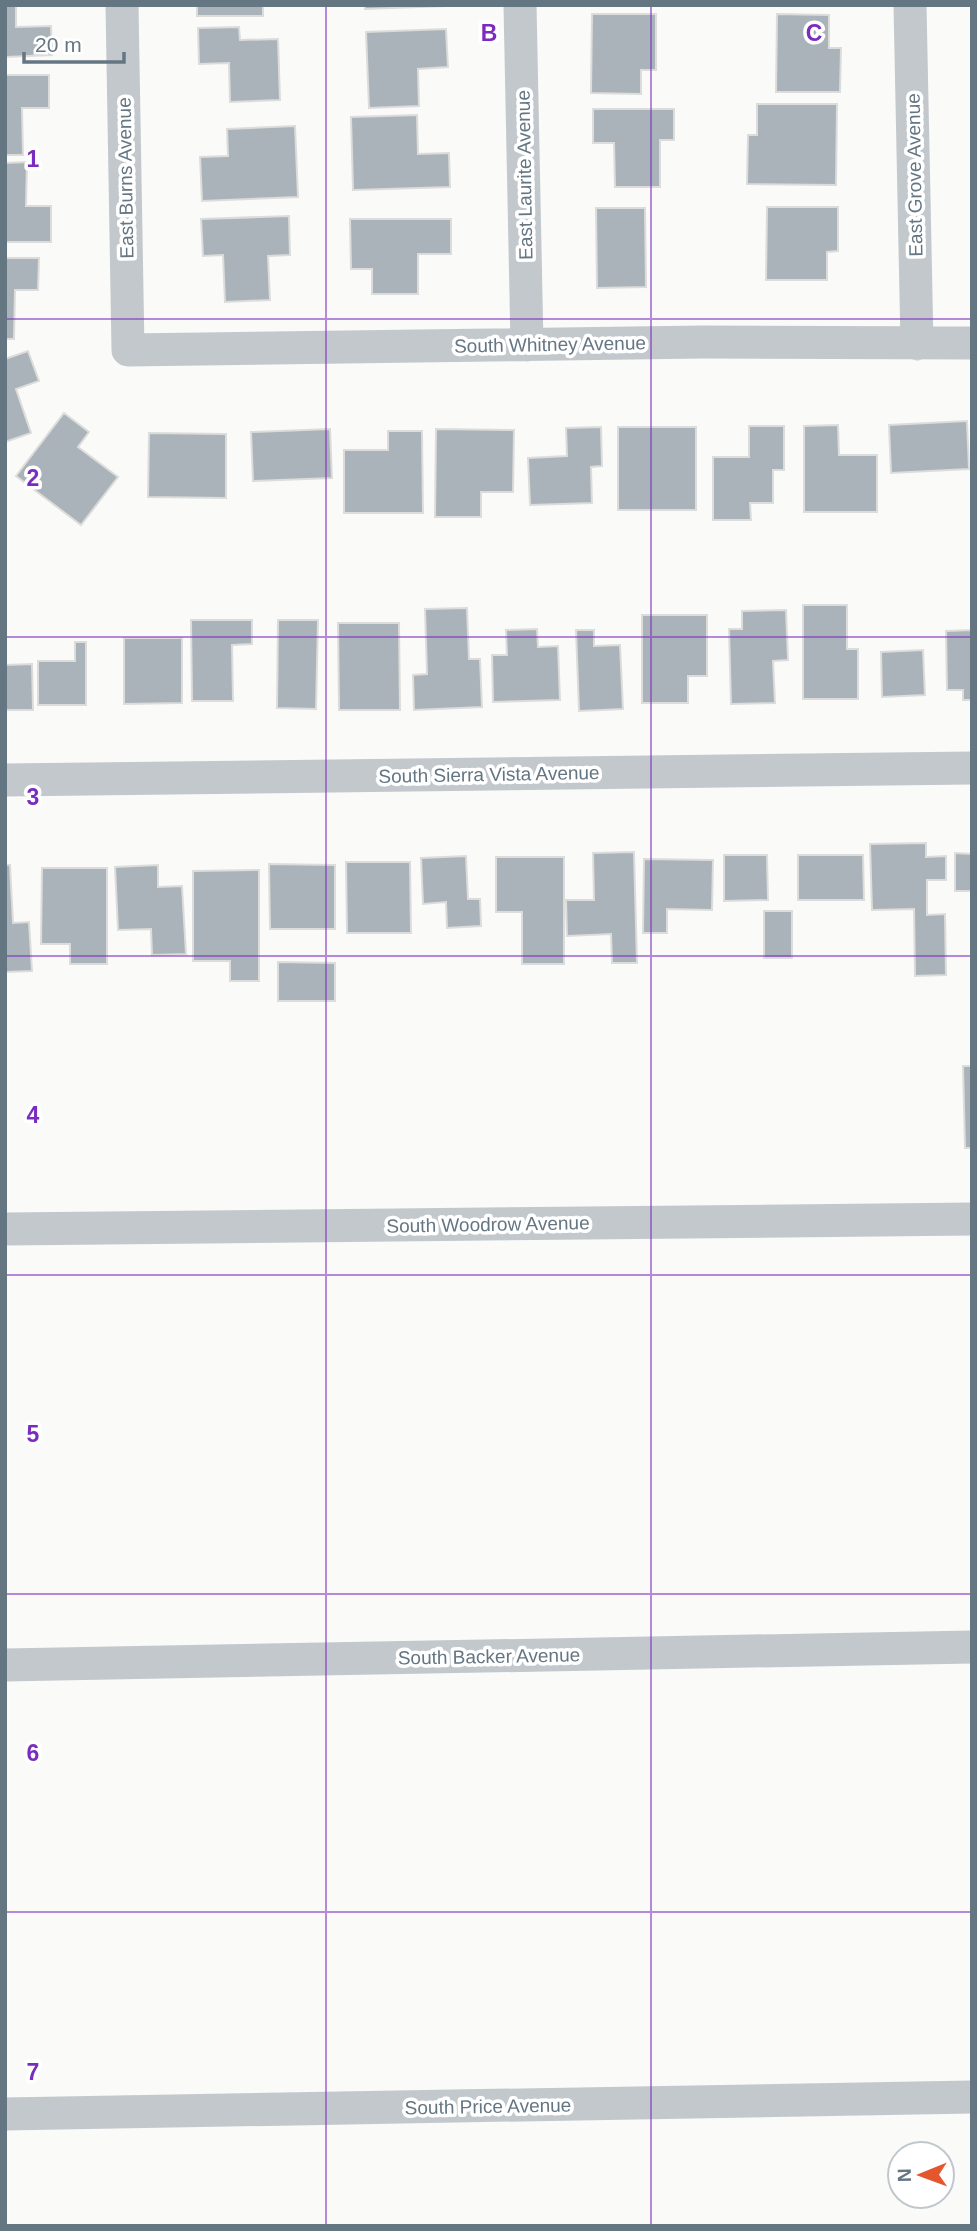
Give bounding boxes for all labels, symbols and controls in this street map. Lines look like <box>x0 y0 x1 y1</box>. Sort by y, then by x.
text: B <box>481 20 497 46</box>
text: C <box>806 20 822 46</box>
scale bar <box>24 21 124 65</box>
text: 20 m <box>35 33 82 56</box>
street label: East Laurite Avenue <box>513 90 536 260</box>
street label: East Grove Avenue <box>903 93 926 257</box>
street label: East Burns Avenue <box>114 97 137 259</box>
text: 1 <box>27 146 40 172</box>
street label: South Whitney Avenue <box>454 332 646 357</box>
text: 2 <box>27 465 39 491</box>
street label: South Sierra Vista Avenue <box>378 762 600 787</box>
text: 3 <box>27 784 39 810</box>
text: 4 <box>27 1102 40 1128</box>
street label: South Woodrow Avenue <box>386 1212 590 1237</box>
text: 5 <box>27 1421 40 1447</box>
street label: South Backer Avenue <box>398 1644 580 1669</box>
text: 6 <box>27 1740 39 1766</box>
text: 7 <box>27 2059 39 2085</box>
street label: South Price Avenue <box>405 2095 571 2118</box>
north arrow <box>886 2140 956 2210</box>
text: N <box>894 2168 915 2182</box>

